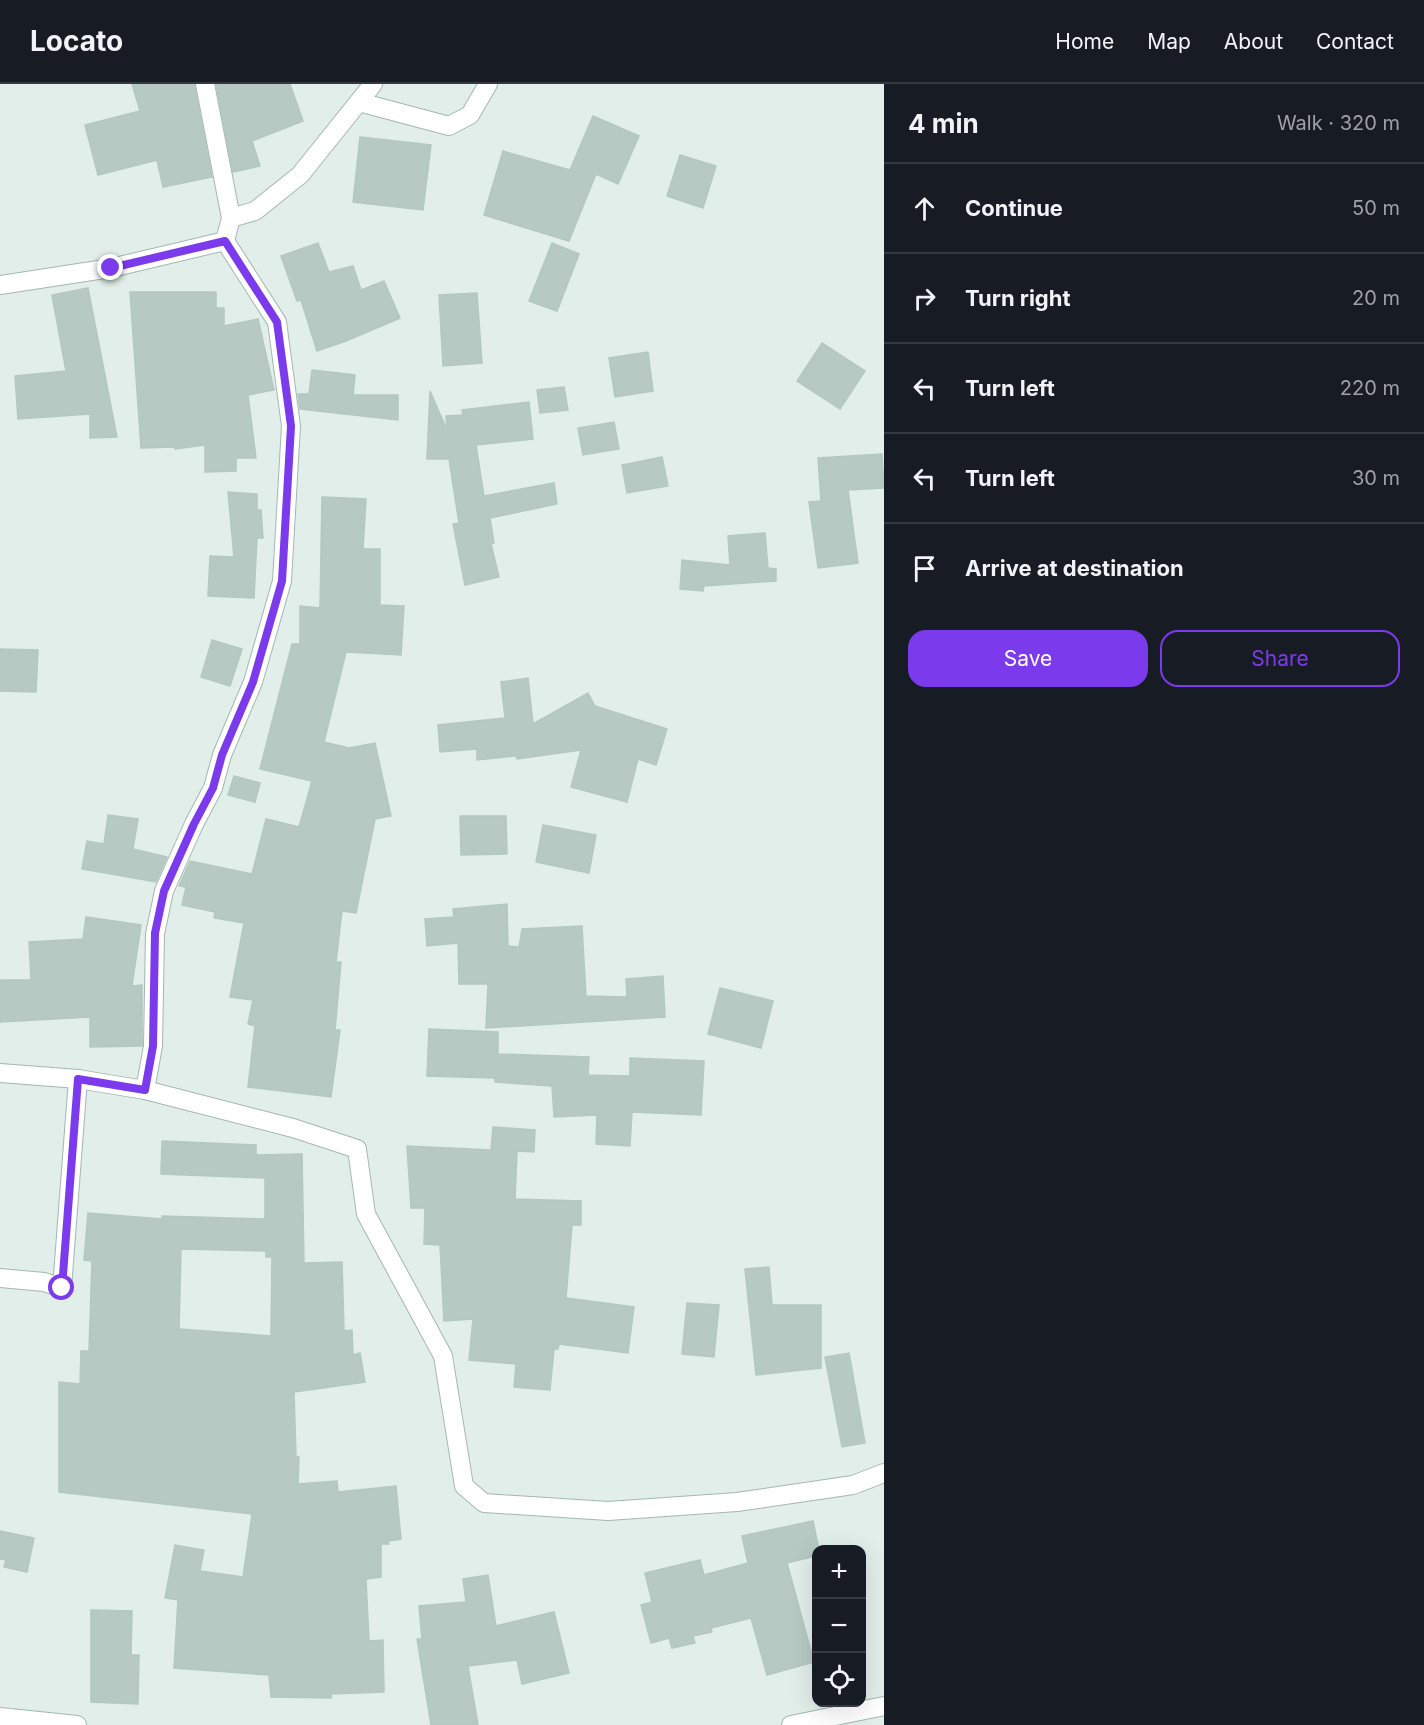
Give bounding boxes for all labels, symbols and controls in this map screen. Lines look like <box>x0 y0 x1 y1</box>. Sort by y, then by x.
text: Locato <box>30 24 123 58</box>
text: Home <box>1055 29 1114 54</box>
text: Map <box>1147 29 1191 54</box>
text: About <box>1224 29 1283 54</box>
text: Contact <box>1316 29 1394 54</box>
text: 4 min <box>908 108 979 139</box>
text: Walk · 320 m <box>1277 111 1400 135</box>
icon: ahead <box>908 192 941 225</box>
text: Continue <box>965 195 1063 221</box>
text: 50 m <box>1352 196 1400 220</box>
route end <box>97 254 123 280</box>
icon: right <box>908 282 941 315</box>
text: Turn right <box>965 285 1071 311</box>
text: 20 m <box>1352 286 1400 310</box>
icon: left <box>908 372 941 405</box>
text: Turn left <box>965 375 1055 401</box>
text: 220 m <box>1340 376 1400 400</box>
icon: left <box>908 462 941 495</box>
text: Turn left <box>965 465 1055 491</box>
text: 30 m <box>1352 466 1400 490</box>
icon: arrive <box>908 552 941 585</box>
text: Arrive at destination <box>965 555 1184 581</box>
button: Save <box>908 630 1148 687</box>
button: Share <box>1160 630 1400 687</box>
route start <box>48 1274 74 1300</box>
map controls <box>812 1545 866 1707</box>
button: + <box>812 1545 866 1599</box>
button: − <box>812 1599 866 1653</box>
button: locate <box>812 1653 866 1707</box>

